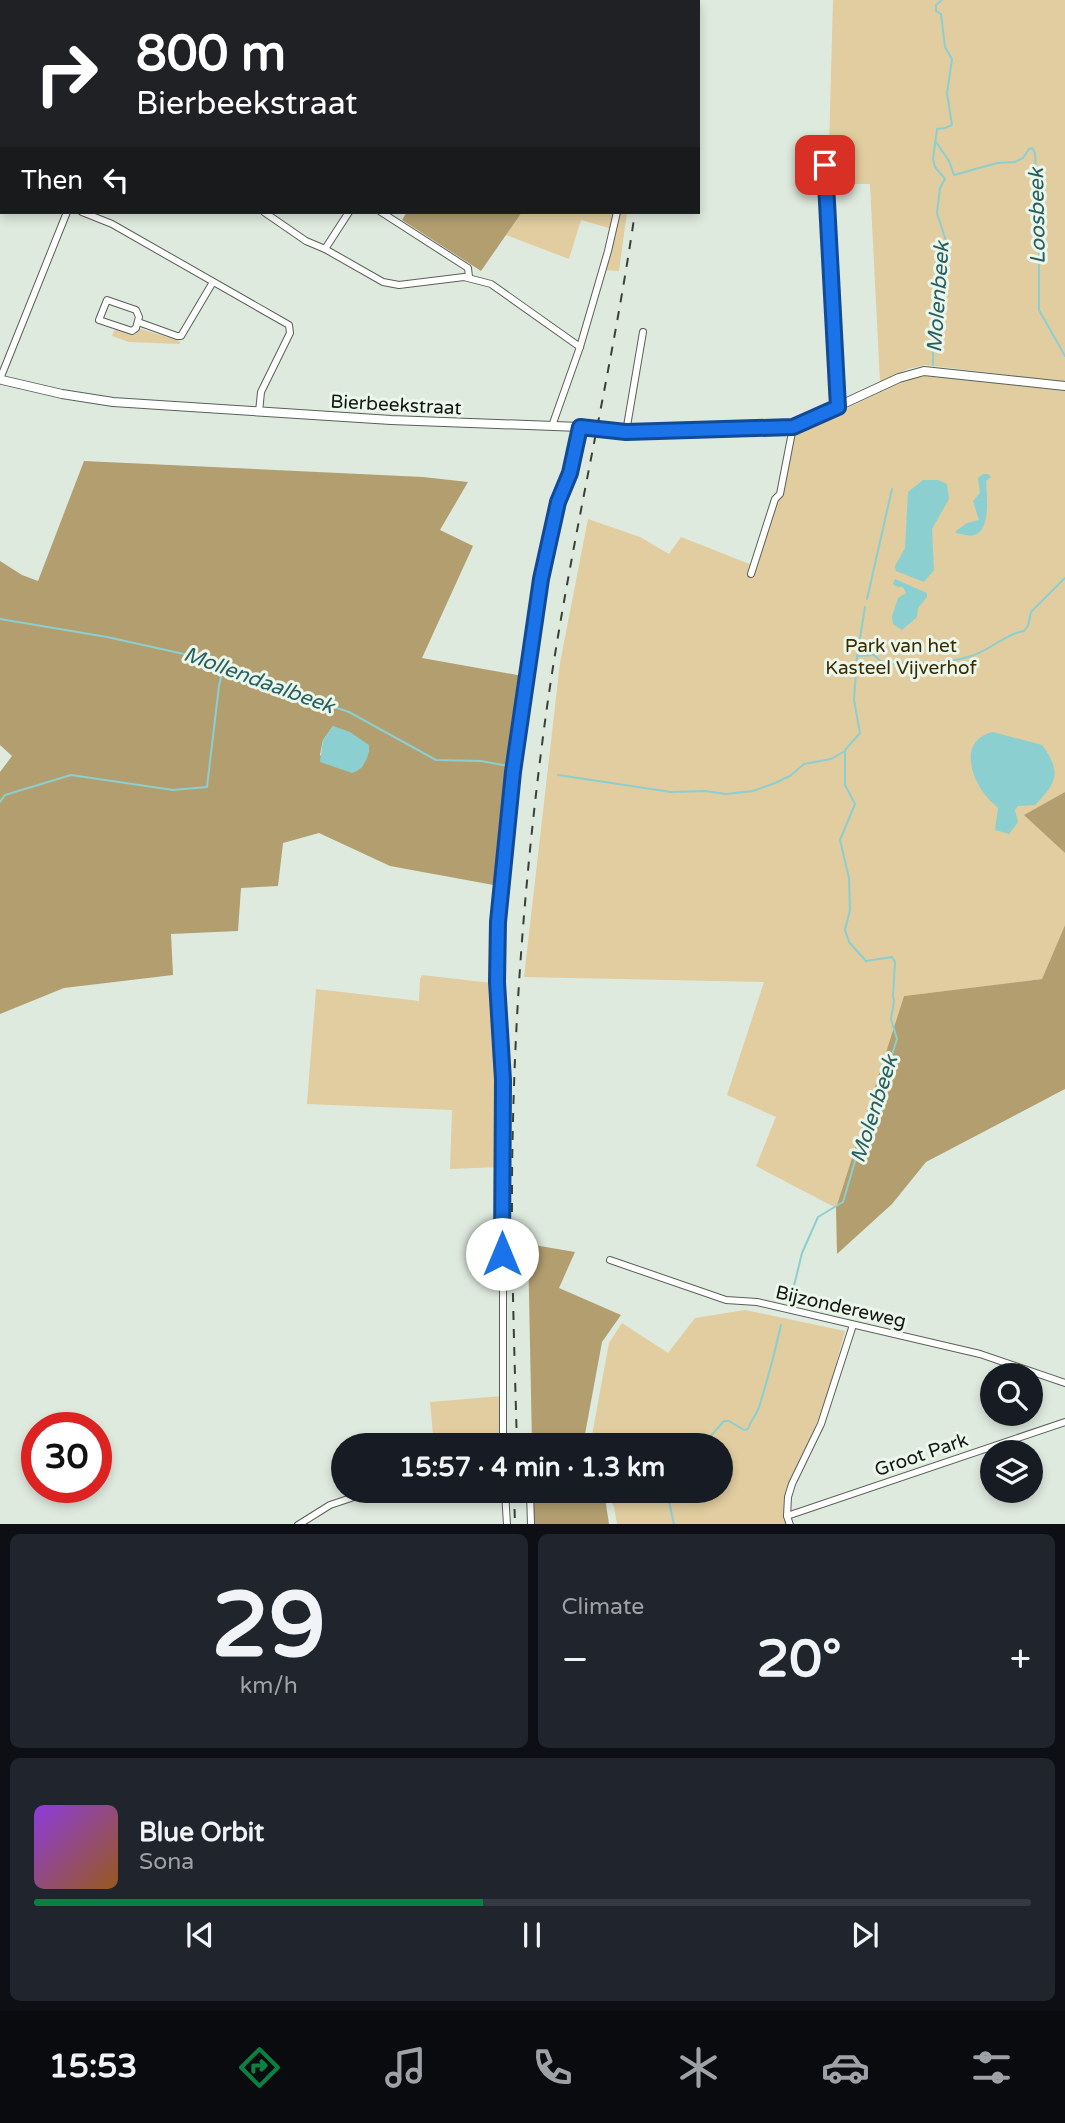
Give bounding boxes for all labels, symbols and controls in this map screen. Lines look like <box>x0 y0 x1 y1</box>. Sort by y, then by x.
text: 800 m <box>136 25 286 84</box>
icon: right <box>21 28 112 119</box>
text: Bierbeekstraat <box>136 85 357 123</box>
pin <box>795 135 855 195</box>
icon: arrive <box>806 146 844 184</box>
icon: left <box>97 161 135 199</box>
text: Then <box>21 165 83 196</box>
water label: Loosbeek <box>1024 166 1051 264</box>
water label: Molenbeek <box>922 239 955 353</box>
street label: Bierbeekstraat <box>330 391 462 419</box>
park label: Park van het Kasteel Vijverhof <box>825 635 978 679</box>
water label: Mollendaalbeek <box>180 642 339 720</box>
water label: Molenbeek <box>845 1051 904 1166</box>
position arrow <box>465 1217 539 1291</box>
street label: Bijzondereweg <box>773 1281 908 1333</box>
map controls <box>980 1363 1043 1503</box>
button: search <box>980 1363 1043 1426</box>
speed limit sign: 30 <box>21 1412 112 1503</box>
street label: Groot Park <box>872 1429 971 1481</box>
button: layers <box>980 1440 1043 1503</box>
text: 15:57 · 4 min · 1.3 km <box>399 1452 665 1483</box>
text: 29 <box>212 1571 326 1681</box>
text: Climate <box>562 1593 644 1621</box>
text: 20° <box>757 1628 842 1691</box>
text: − <box>562 1637 589 1683</box>
text: + <box>1010 1637 1031 1683</box>
text: km/h <box>240 1672 298 1700</box>
text: Blue Orbit <box>139 1817 264 1848</box>
text: Sona <box>139 1848 194 1876</box>
icon: previous <box>181 1916 219 1954</box>
icon: pause <box>513 1916 551 1954</box>
icon: next <box>846 1916 884 1954</box>
icon: directions <box>235 2043 284 2092</box>
icon: music <box>381 2043 430 2092</box>
icon: phone <box>528 2043 577 2092</box>
icon: climate <box>674 2043 723 2092</box>
icon: car <box>821 2043 870 2092</box>
icon: filters <box>967 2043 1016 2092</box>
text: 15:53 <box>49 2048 137 2086</box>

